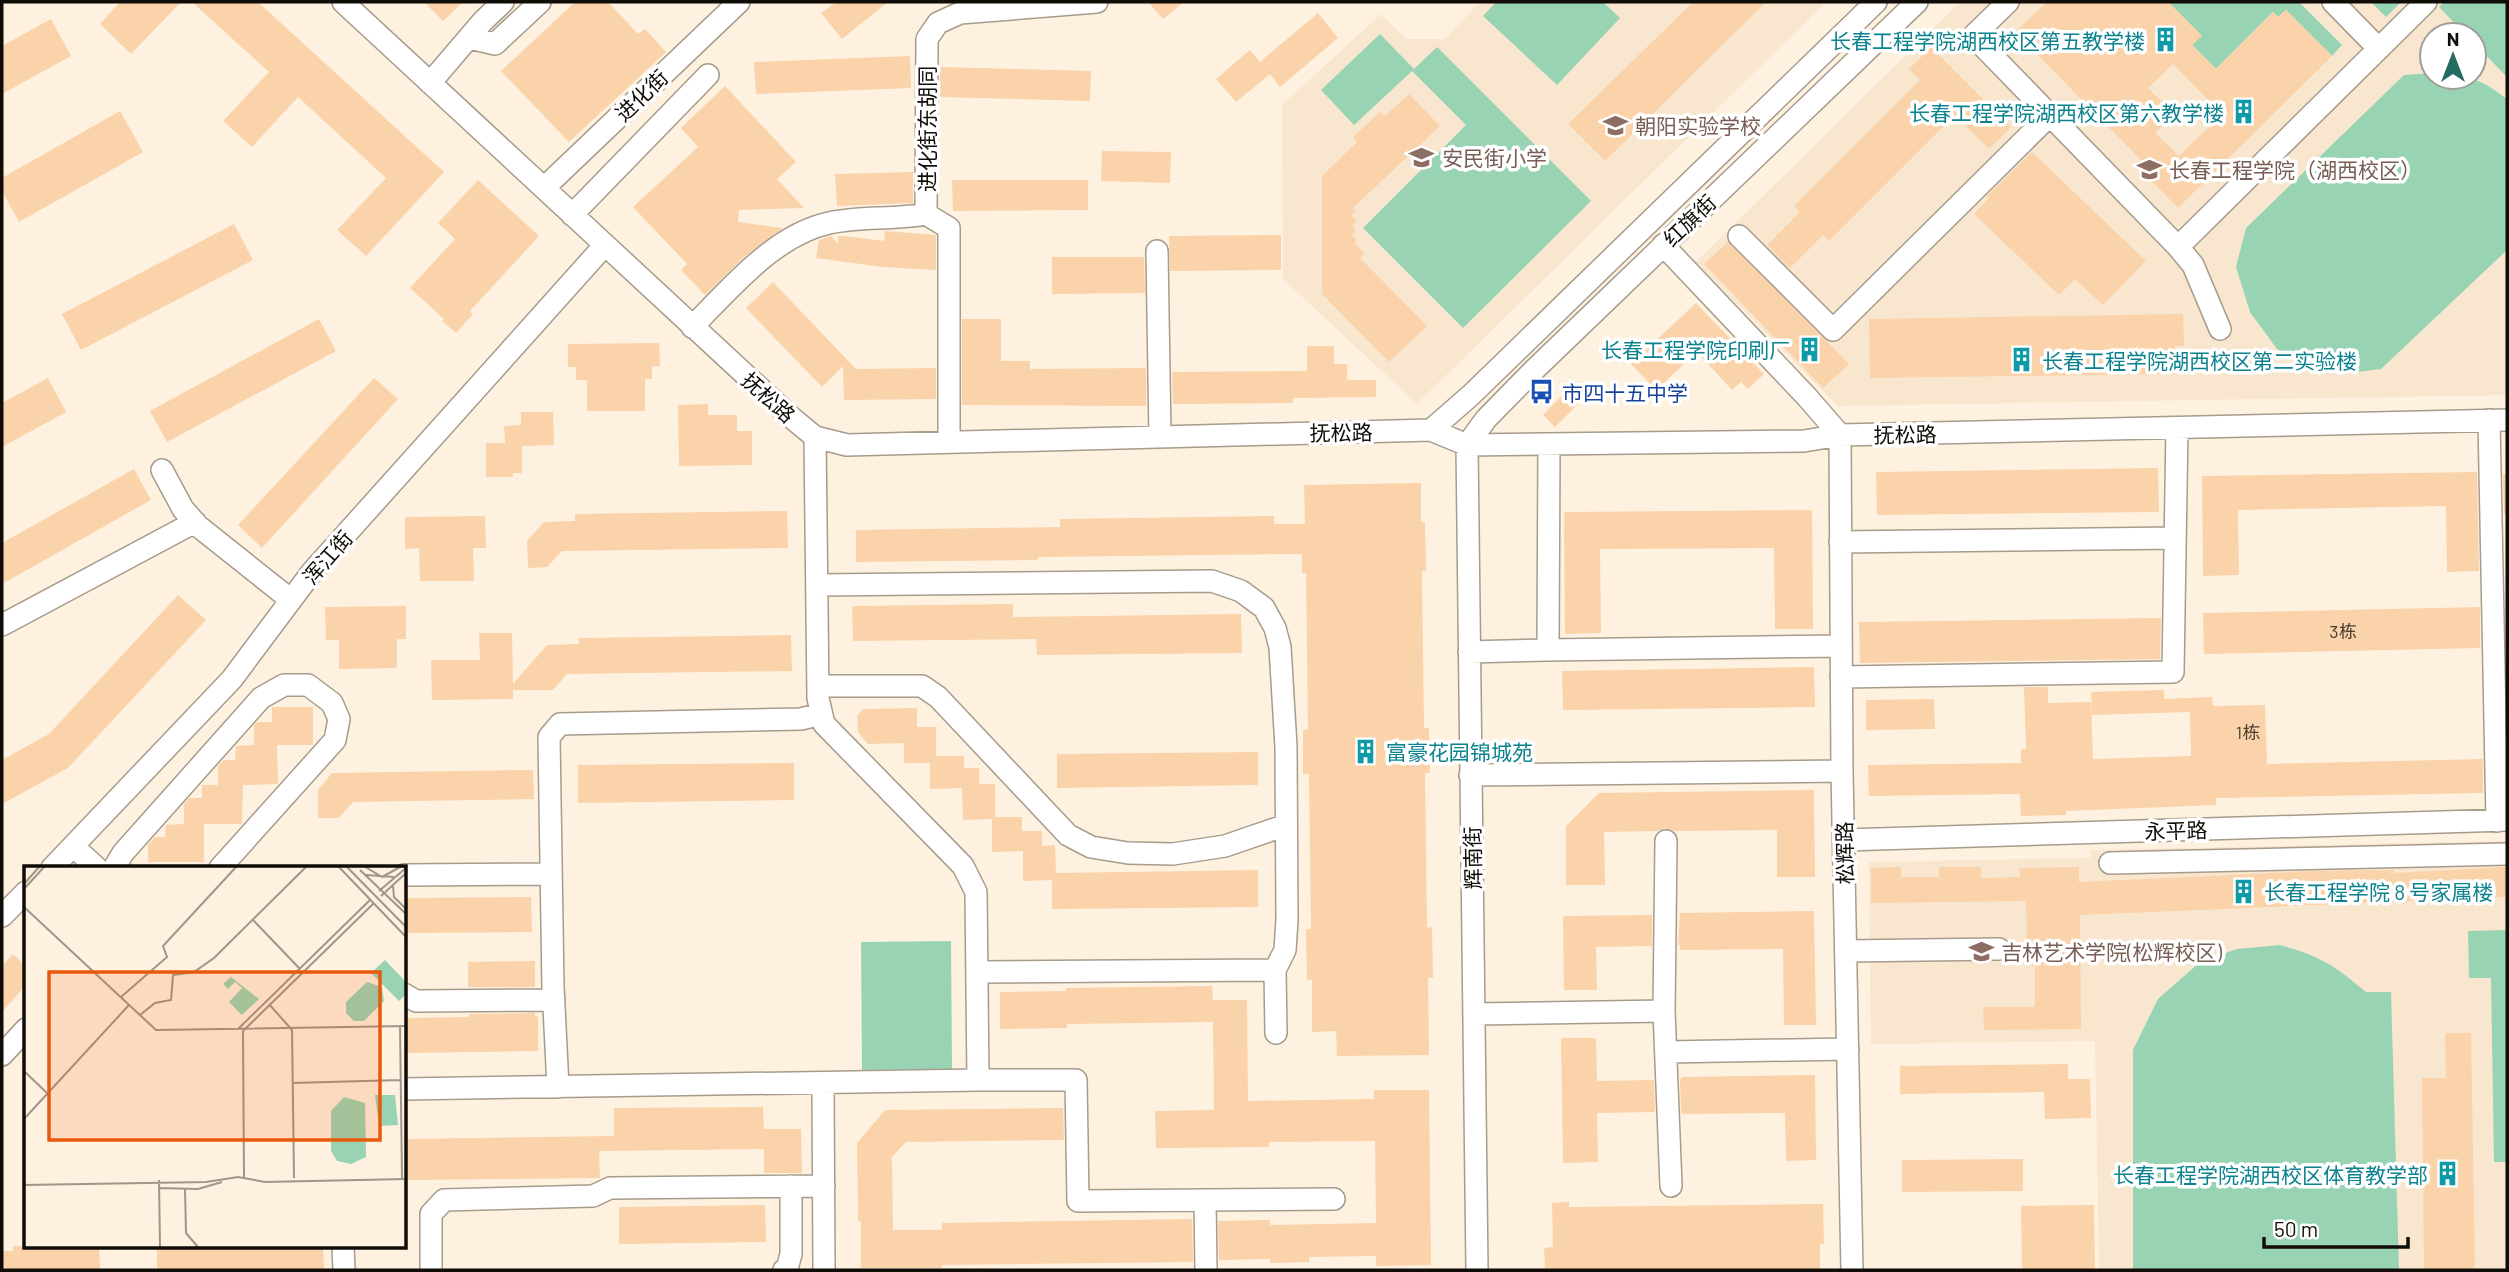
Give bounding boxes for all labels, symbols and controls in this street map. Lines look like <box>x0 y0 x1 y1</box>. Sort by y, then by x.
north arrow <box>2418 21 2488 91</box>
building icon: 长春工程学院湖西校区第五教学楼 <box>2151 26 2179 54</box>
text: N <box>2447 27 2459 50</box>
place label: 长春工程学院湖西校区第五教学楼 <box>1830 28 2145 53</box>
street label: 进化街 <box>610 64 672 126</box>
street label: 进化街东胡同 <box>914 66 939 192</box>
building icon: 长春工程学院湖西校区第六教学楼 <box>2230 98 2258 126</box>
place label: 长春工程学院湖西校区第六教学楼 <box>1909 100 2224 125</box>
school or university icon: 朝阳实验学校 <box>1601 111 1629 139</box>
place label: 朝阳实验学校 <box>1635 113 1761 138</box>
school or university icon: 安民街小学 <box>1408 143 1436 171</box>
place label: 安民街小学 <box>1442 145 1547 170</box>
school or university icon: 长春工程学院（湖西校区） <box>2135 155 2163 183</box>
place label: 长春工程学院（湖西校区） <box>2169 157 2421 182</box>
street label: 红旗街 <box>1658 189 1720 251</box>
building icon: 长春工程学院印刷厂 <box>1796 335 1824 363</box>
place label: 长春工程学院印刷厂 <box>1601 337 1790 362</box>
building icon: 长春工程学院湖西校区第二实验楼 <box>2008 346 2036 374</box>
place label: 长春工程学院湖西校区第二实验楼 <box>2042 348 2357 373</box>
street label: 抚松路 <box>737 367 801 427</box>
bus stop icon: 市四十五中学 <box>1528 378 1556 406</box>
place label: 市四十五中学 <box>1562 380 1688 405</box>
street label: 抚松路 <box>1309 419 1373 445</box>
street label: 抚松路 <box>1873 421 1937 447</box>
street label: 浑江街 <box>297 525 357 589</box>
house number: 3栋 <box>2329 620 2357 642</box>
house number: 1栋 <box>2236 721 2260 743</box>
building icon: 富豪花园锦城苑 <box>1352 737 1380 765</box>
place label: 富豪花园锦城苑 <box>1386 739 1533 764</box>
street label: 永平路 <box>2144 816 2208 844</box>
street label: 松辉路 <box>1831 821 1857 885</box>
street label: 辉南街 <box>1459 826 1485 890</box>
inset map <box>24 866 406 1248</box>
building icon: 长春工程学院 8 号家属楼 <box>2230 877 2258 905</box>
place label: 长春工程学院 8 号家属楼 <box>2264 879 2493 904</box>
school or university icon: 吉林艺术学院(松辉校区) <box>1967 937 1995 965</box>
place label: 吉林艺术学院(松辉校区) <box>2001 939 2222 964</box>
building icon: 长春工程学院湖西校区体育教学部 <box>2434 1160 2462 1188</box>
place label: 长春工程学院湖西校区体育教学部 <box>2113 1162 2428 1187</box>
scale bar <box>2264 1206 2408 1250</box>
text: 50 m <box>2274 1216 2318 1241</box>

